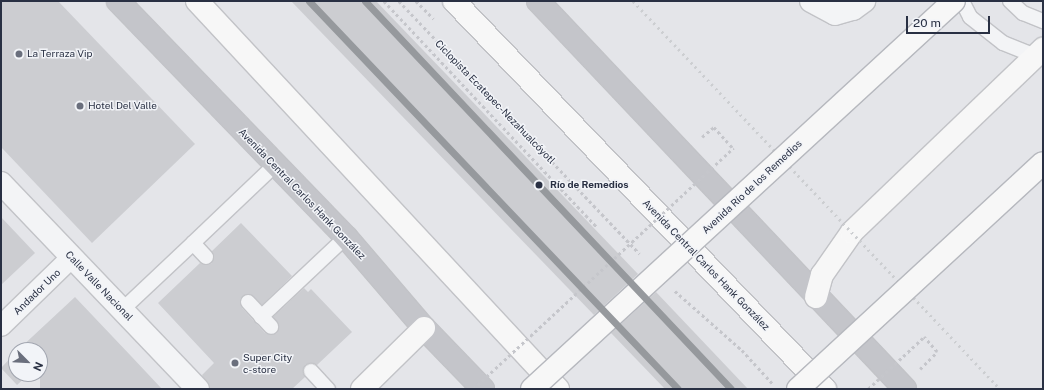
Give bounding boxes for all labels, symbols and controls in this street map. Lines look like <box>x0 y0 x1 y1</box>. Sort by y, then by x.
scale bar <box>908 8 992 34</box>
text: 20 m <box>913 16 941 30</box>
street label: Ciclopista Ecatepec-Nezahualcóyotl <box>433 38 557 166</box>
place label: La Terraza Vip <box>27 48 93 60</box>
marker: La Terraza Vip <box>14 49 24 59</box>
place label: Hotel Del Valle <box>88 100 157 112</box>
marker: Hotel Del Valle <box>75 101 85 111</box>
street label: Avenida Central Carlos Hank González <box>236 126 368 262</box>
street label: Avenida Río de los Remedios <box>700 138 804 236</box>
marker: Río de Remedios <box>532 178 546 192</box>
place label: Río de Remedios <box>550 179 629 191</box>
street label: Avenida Central Carlos Hank González <box>640 197 772 333</box>
street label: Calle Valle Nacional <box>63 249 135 323</box>
street label: Andador Uno <box>11 267 63 317</box>
north arrow <box>8 342 48 382</box>
place label: Super City c-store <box>243 351 292 374</box>
marker: Super City c-store <box>230 358 240 368</box>
text: N <box>31 360 45 373</box>

